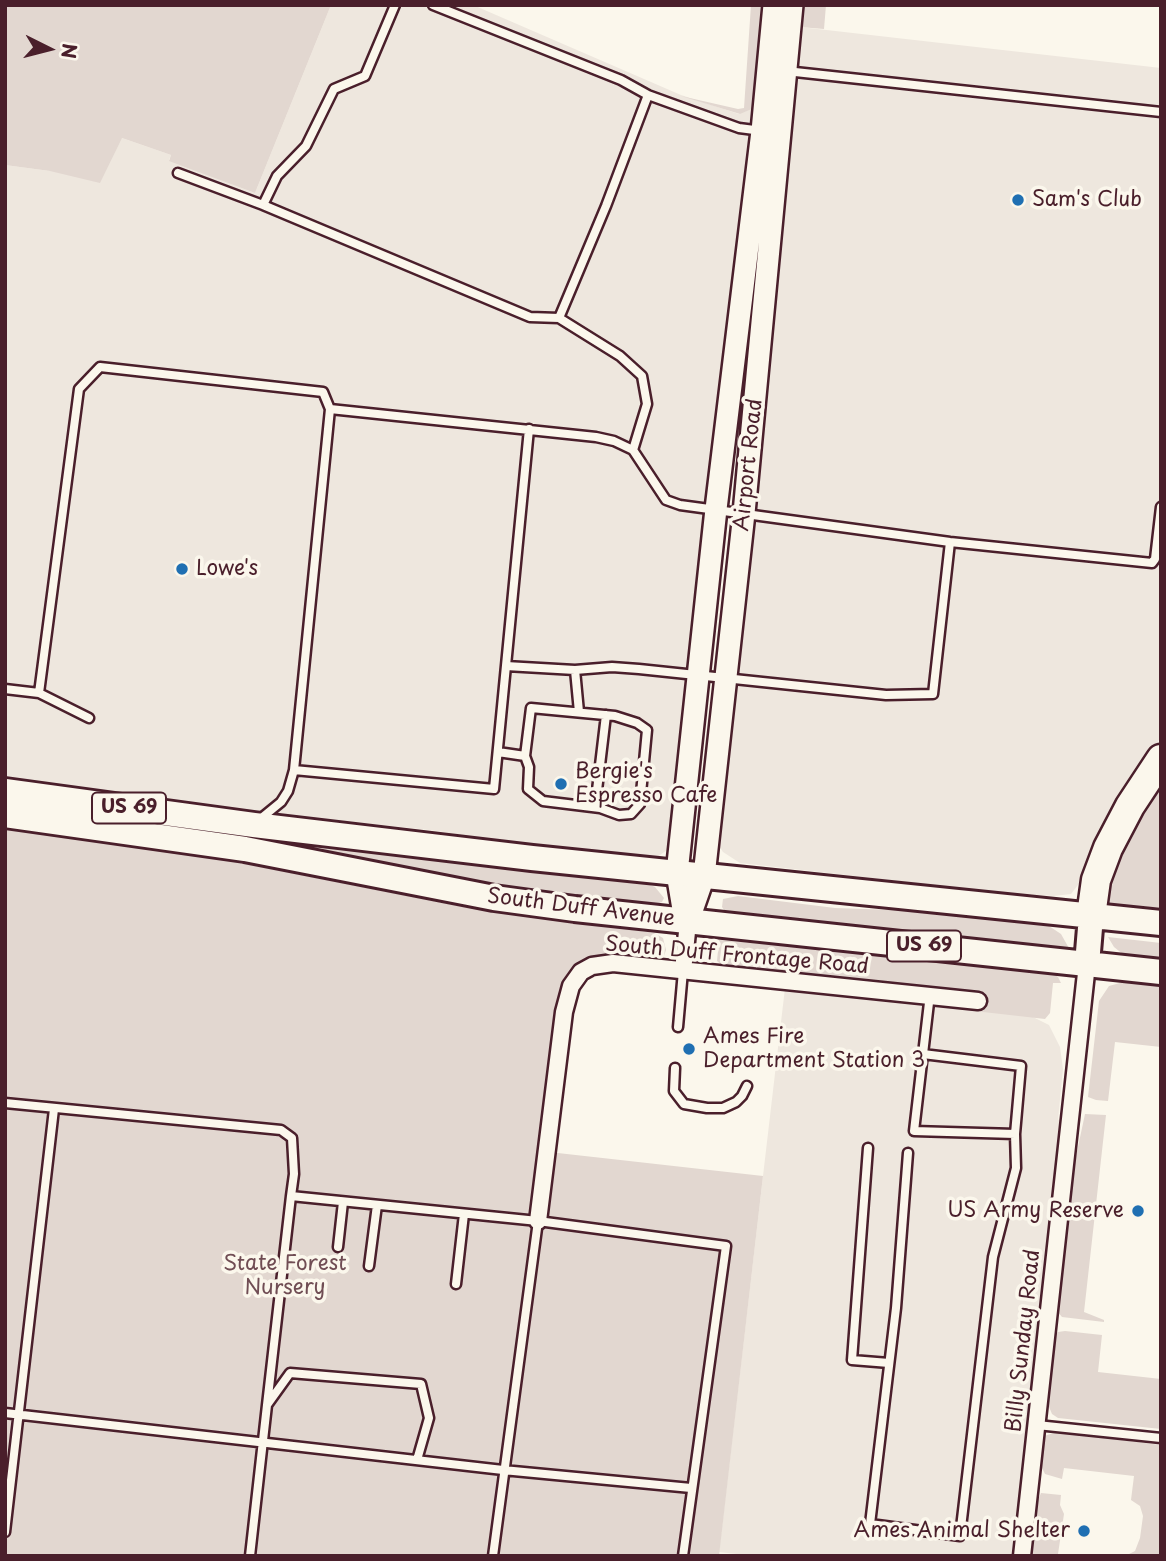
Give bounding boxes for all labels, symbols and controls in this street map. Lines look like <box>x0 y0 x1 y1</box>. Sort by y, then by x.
north arrow <box>14 14 84 84</box>
text: N <box>55 42 85 60</box>
place label: Sam's Club <box>1032 187 1142 213</box>
marker: Sam's Club <box>1010 192 1026 208</box>
street label: Airport Road <box>730 397 768 533</box>
place label: Lowe's <box>196 556 258 582</box>
marker: Lowe's <box>174 561 190 577</box>
place label: Bergie's Espresso Cafe <box>575 759 718 809</box>
marker: Bergie's Espresso Cafe <box>553 776 569 792</box>
road number: US 69 <box>92 792 166 824</box>
street label: South Duff Avenue <box>486 884 676 932</box>
road number: US 69 <box>887 930 961 962</box>
street label: South Duff Frontage Road <box>604 932 870 980</box>
place label: Ames Fire Department Station 3 <box>703 1024 925 1074</box>
marker: Ames Fire Department Station 3 <box>681 1041 697 1057</box>
place label: US Army Reserve <box>947 1198 1124 1224</box>
marker: US Army Reserve <box>1130 1203 1146 1219</box>
street label: Billy Sunday Road <box>1002 1248 1046 1434</box>
park label: State Forest Nursery <box>223 1251 347 1301</box>
place label: Ames Animal Shelter <box>854 1518 1070 1544</box>
marker: Ames Animal Shelter <box>1076 1523 1092 1539</box>

